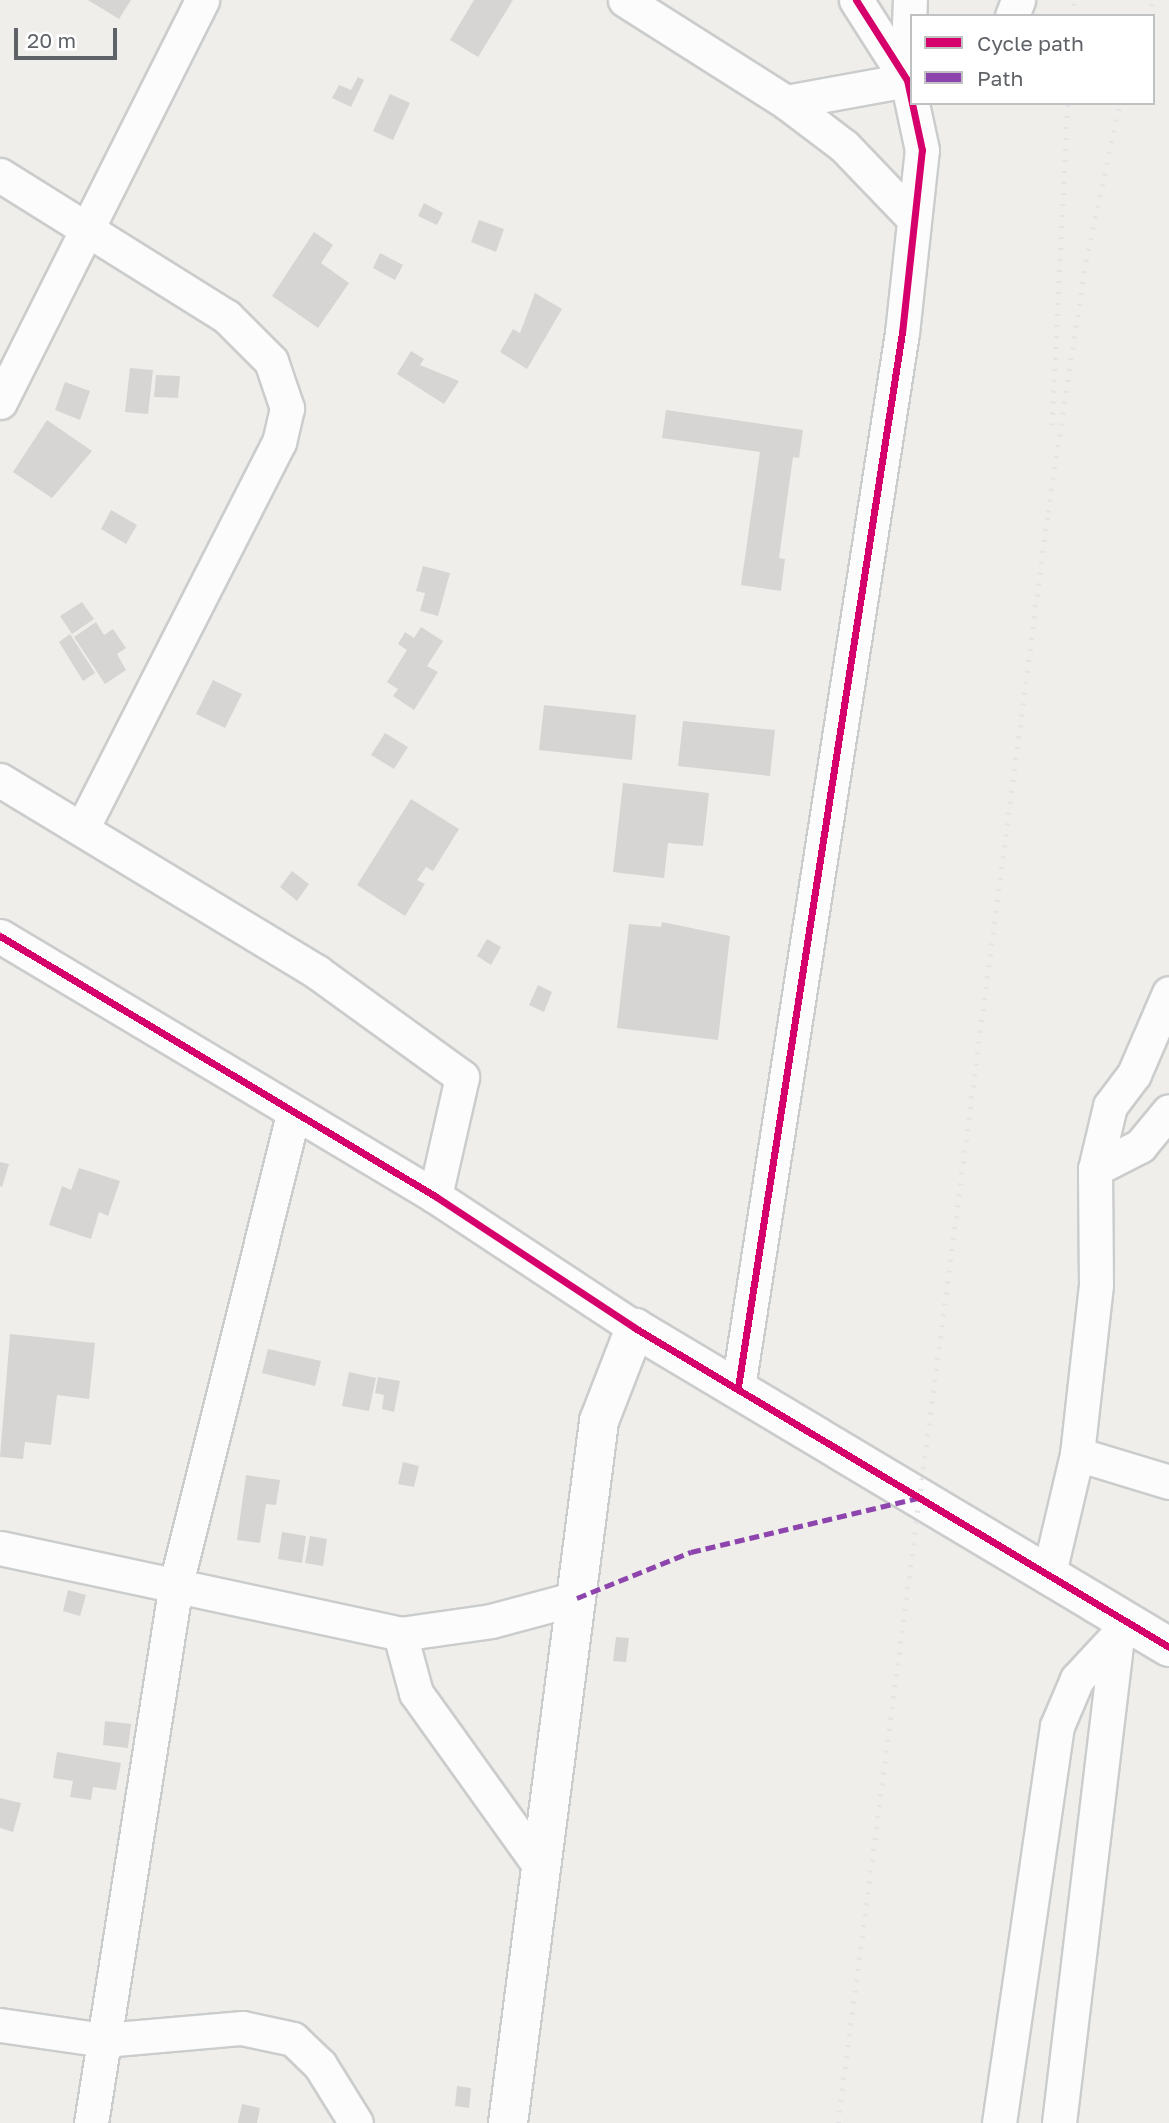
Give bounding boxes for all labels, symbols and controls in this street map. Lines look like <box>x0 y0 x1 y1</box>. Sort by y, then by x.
scale bar <box>18 14 121 58</box>
legend <box>910 14 1155 105</box>
text: 20 m <box>27 27 76 53</box>
text: Cycle path <box>977 30 1084 56</box>
text: Path <box>977 65 1024 91</box>

